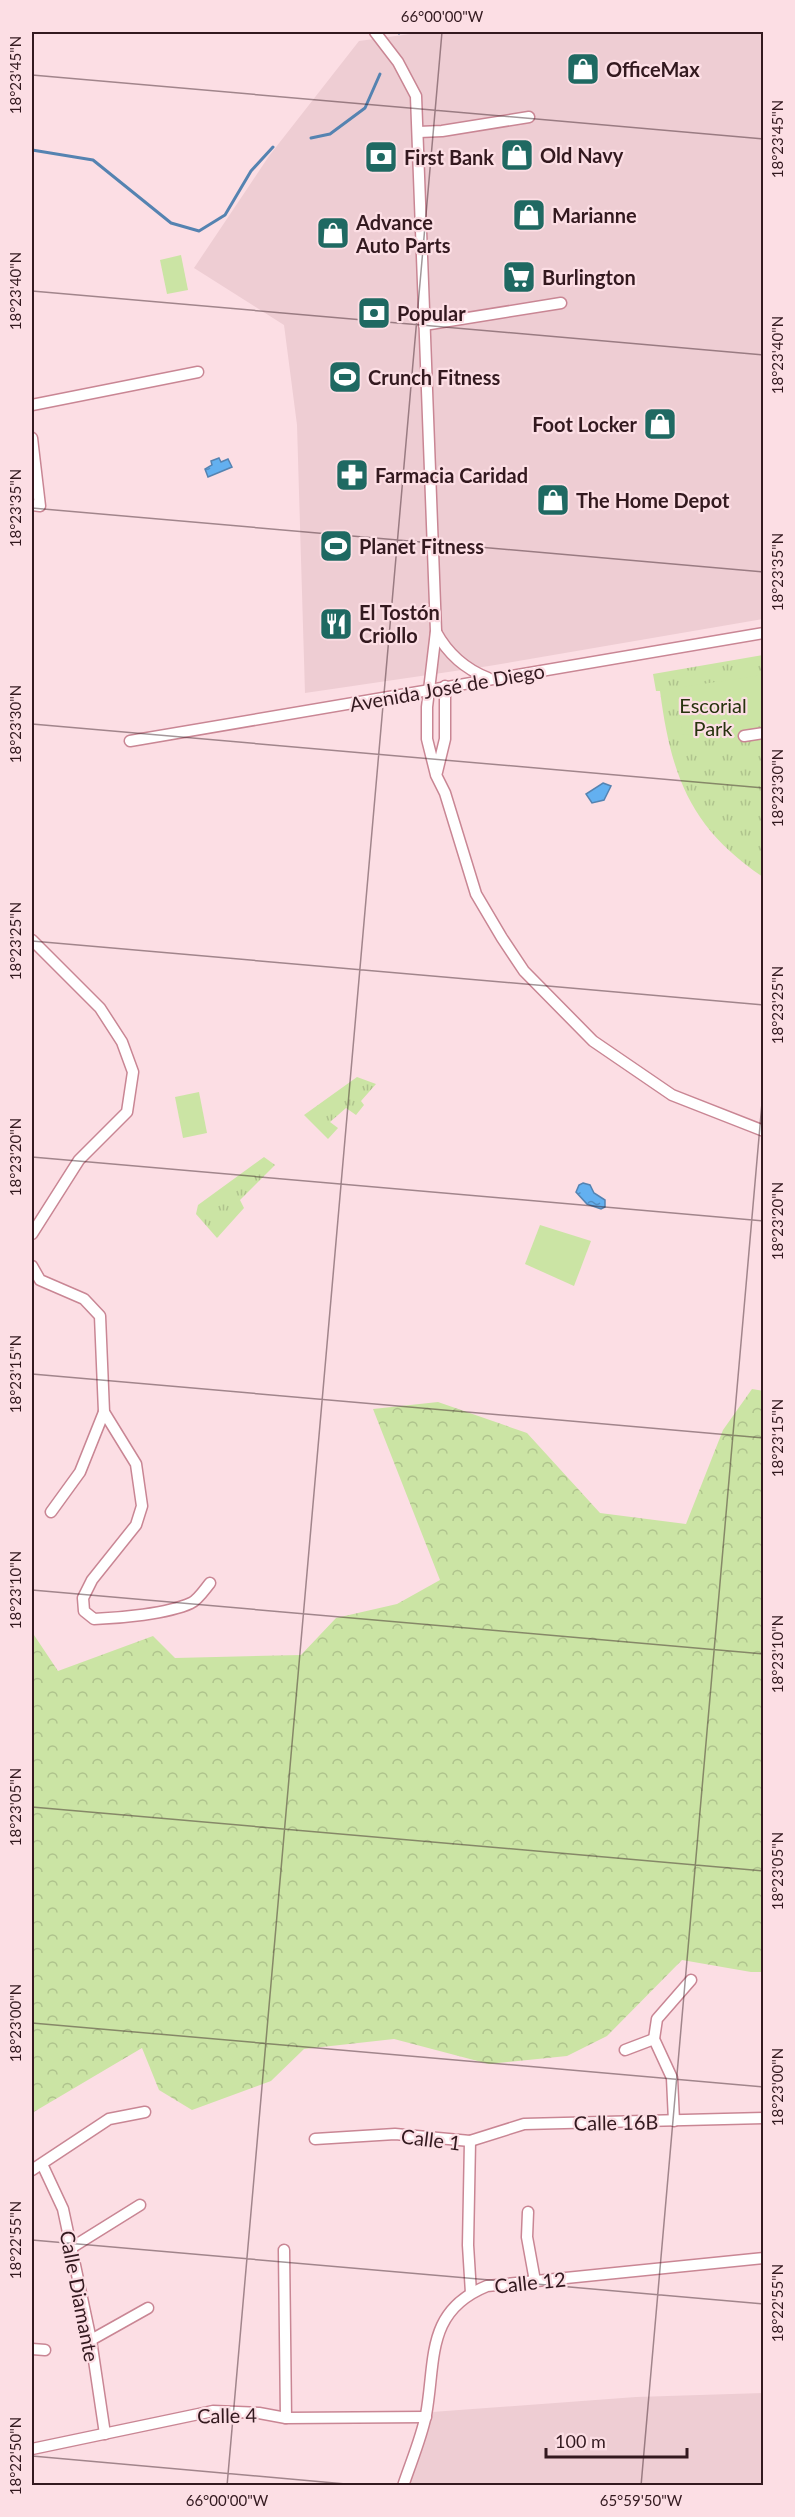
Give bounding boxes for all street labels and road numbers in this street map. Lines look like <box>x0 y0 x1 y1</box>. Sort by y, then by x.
street label: Avenida José de Diego <box>348 658 546 716</box>
street label: Calle 16B <box>574 2109 658 2135</box>
street label: Calle 1 <box>400 2123 462 2155</box>
street label: Calle Diamante <box>56 2228 104 2364</box>
street label: Calle 12 <box>493 2266 567 2298</box>
street label: Calle 4 <box>197 2402 258 2428</box>

